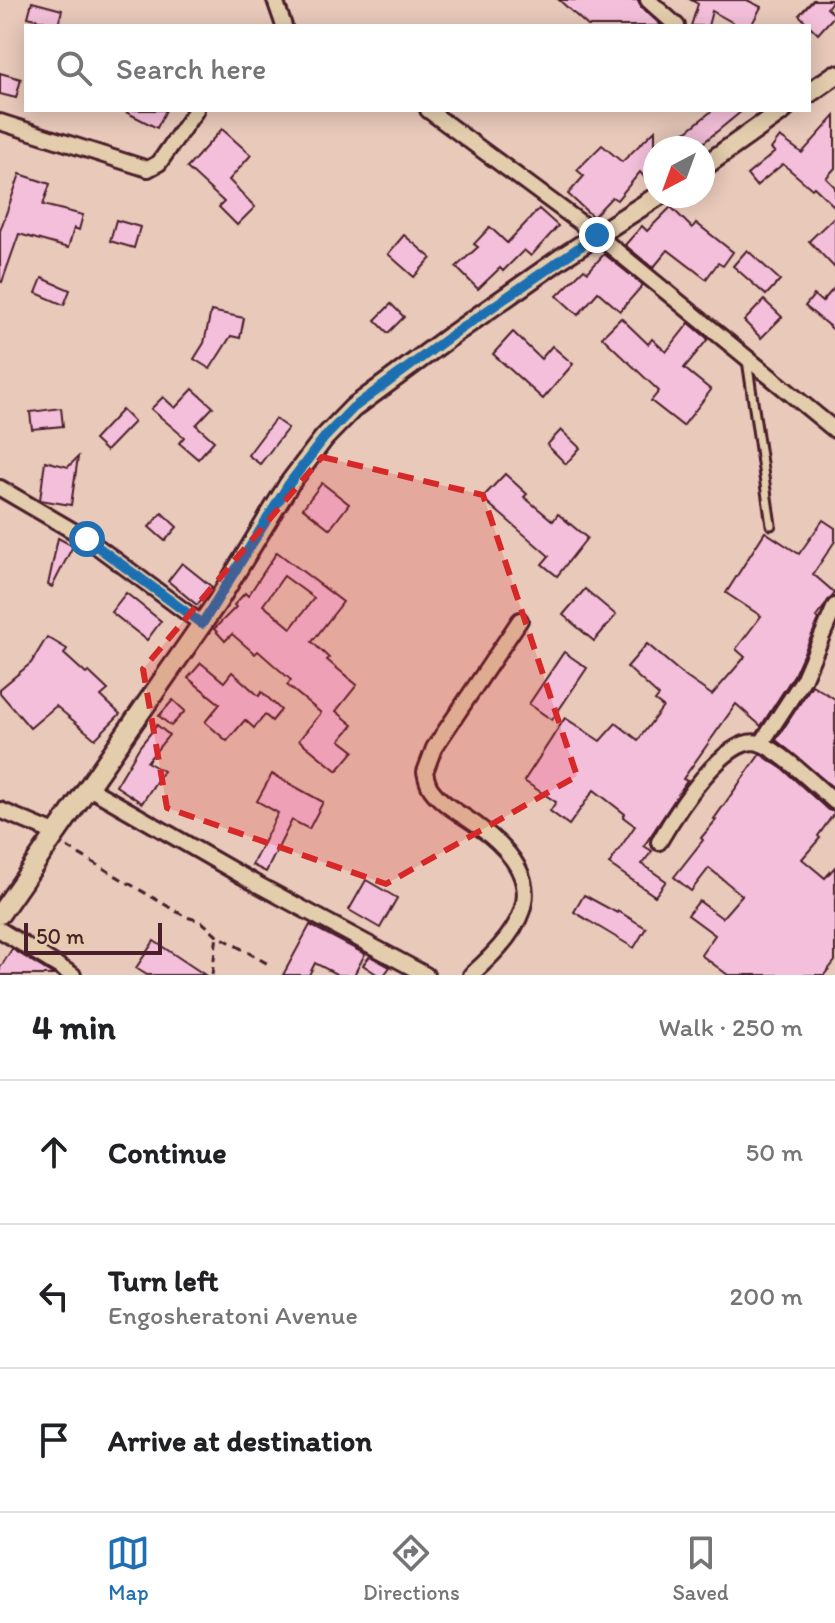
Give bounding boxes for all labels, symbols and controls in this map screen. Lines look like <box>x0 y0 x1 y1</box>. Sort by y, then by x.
search box <box>24 24 811 112</box>
icon: search <box>52 46 96 90</box>
text: Search here <box>116 50 266 87</box>
north arrow <box>643 136 715 208</box>
route end <box>579 217 615 253</box>
route start <box>69 521 105 557</box>
scale bar <box>24 919 162 955</box>
text: 50 m <box>36 923 85 950</box>
text: 4 min <box>32 1007 116 1048</box>
text: Walk · 250 m <box>659 1011 803 1043</box>
icon: ahead <box>32 1130 76 1174</box>
text: Continue <box>108 1134 227 1171</box>
text: 50 m <box>746 1136 803 1168</box>
text: Turn left <box>108 1262 219 1299</box>
icon: left <box>32 1274 76 1318</box>
text: 200 m <box>730 1280 803 1312</box>
text: Engosheratoni Avenue <box>108 1299 358 1331</box>
icon: arrive <box>32 1418 76 1462</box>
text: Arrive at destination <box>108 1422 372 1459</box>
tab: Map <box>106 1531 150 1606</box>
tab: Directions <box>363 1531 460 1606</box>
tab: Saved <box>672 1531 729 1606</box>

